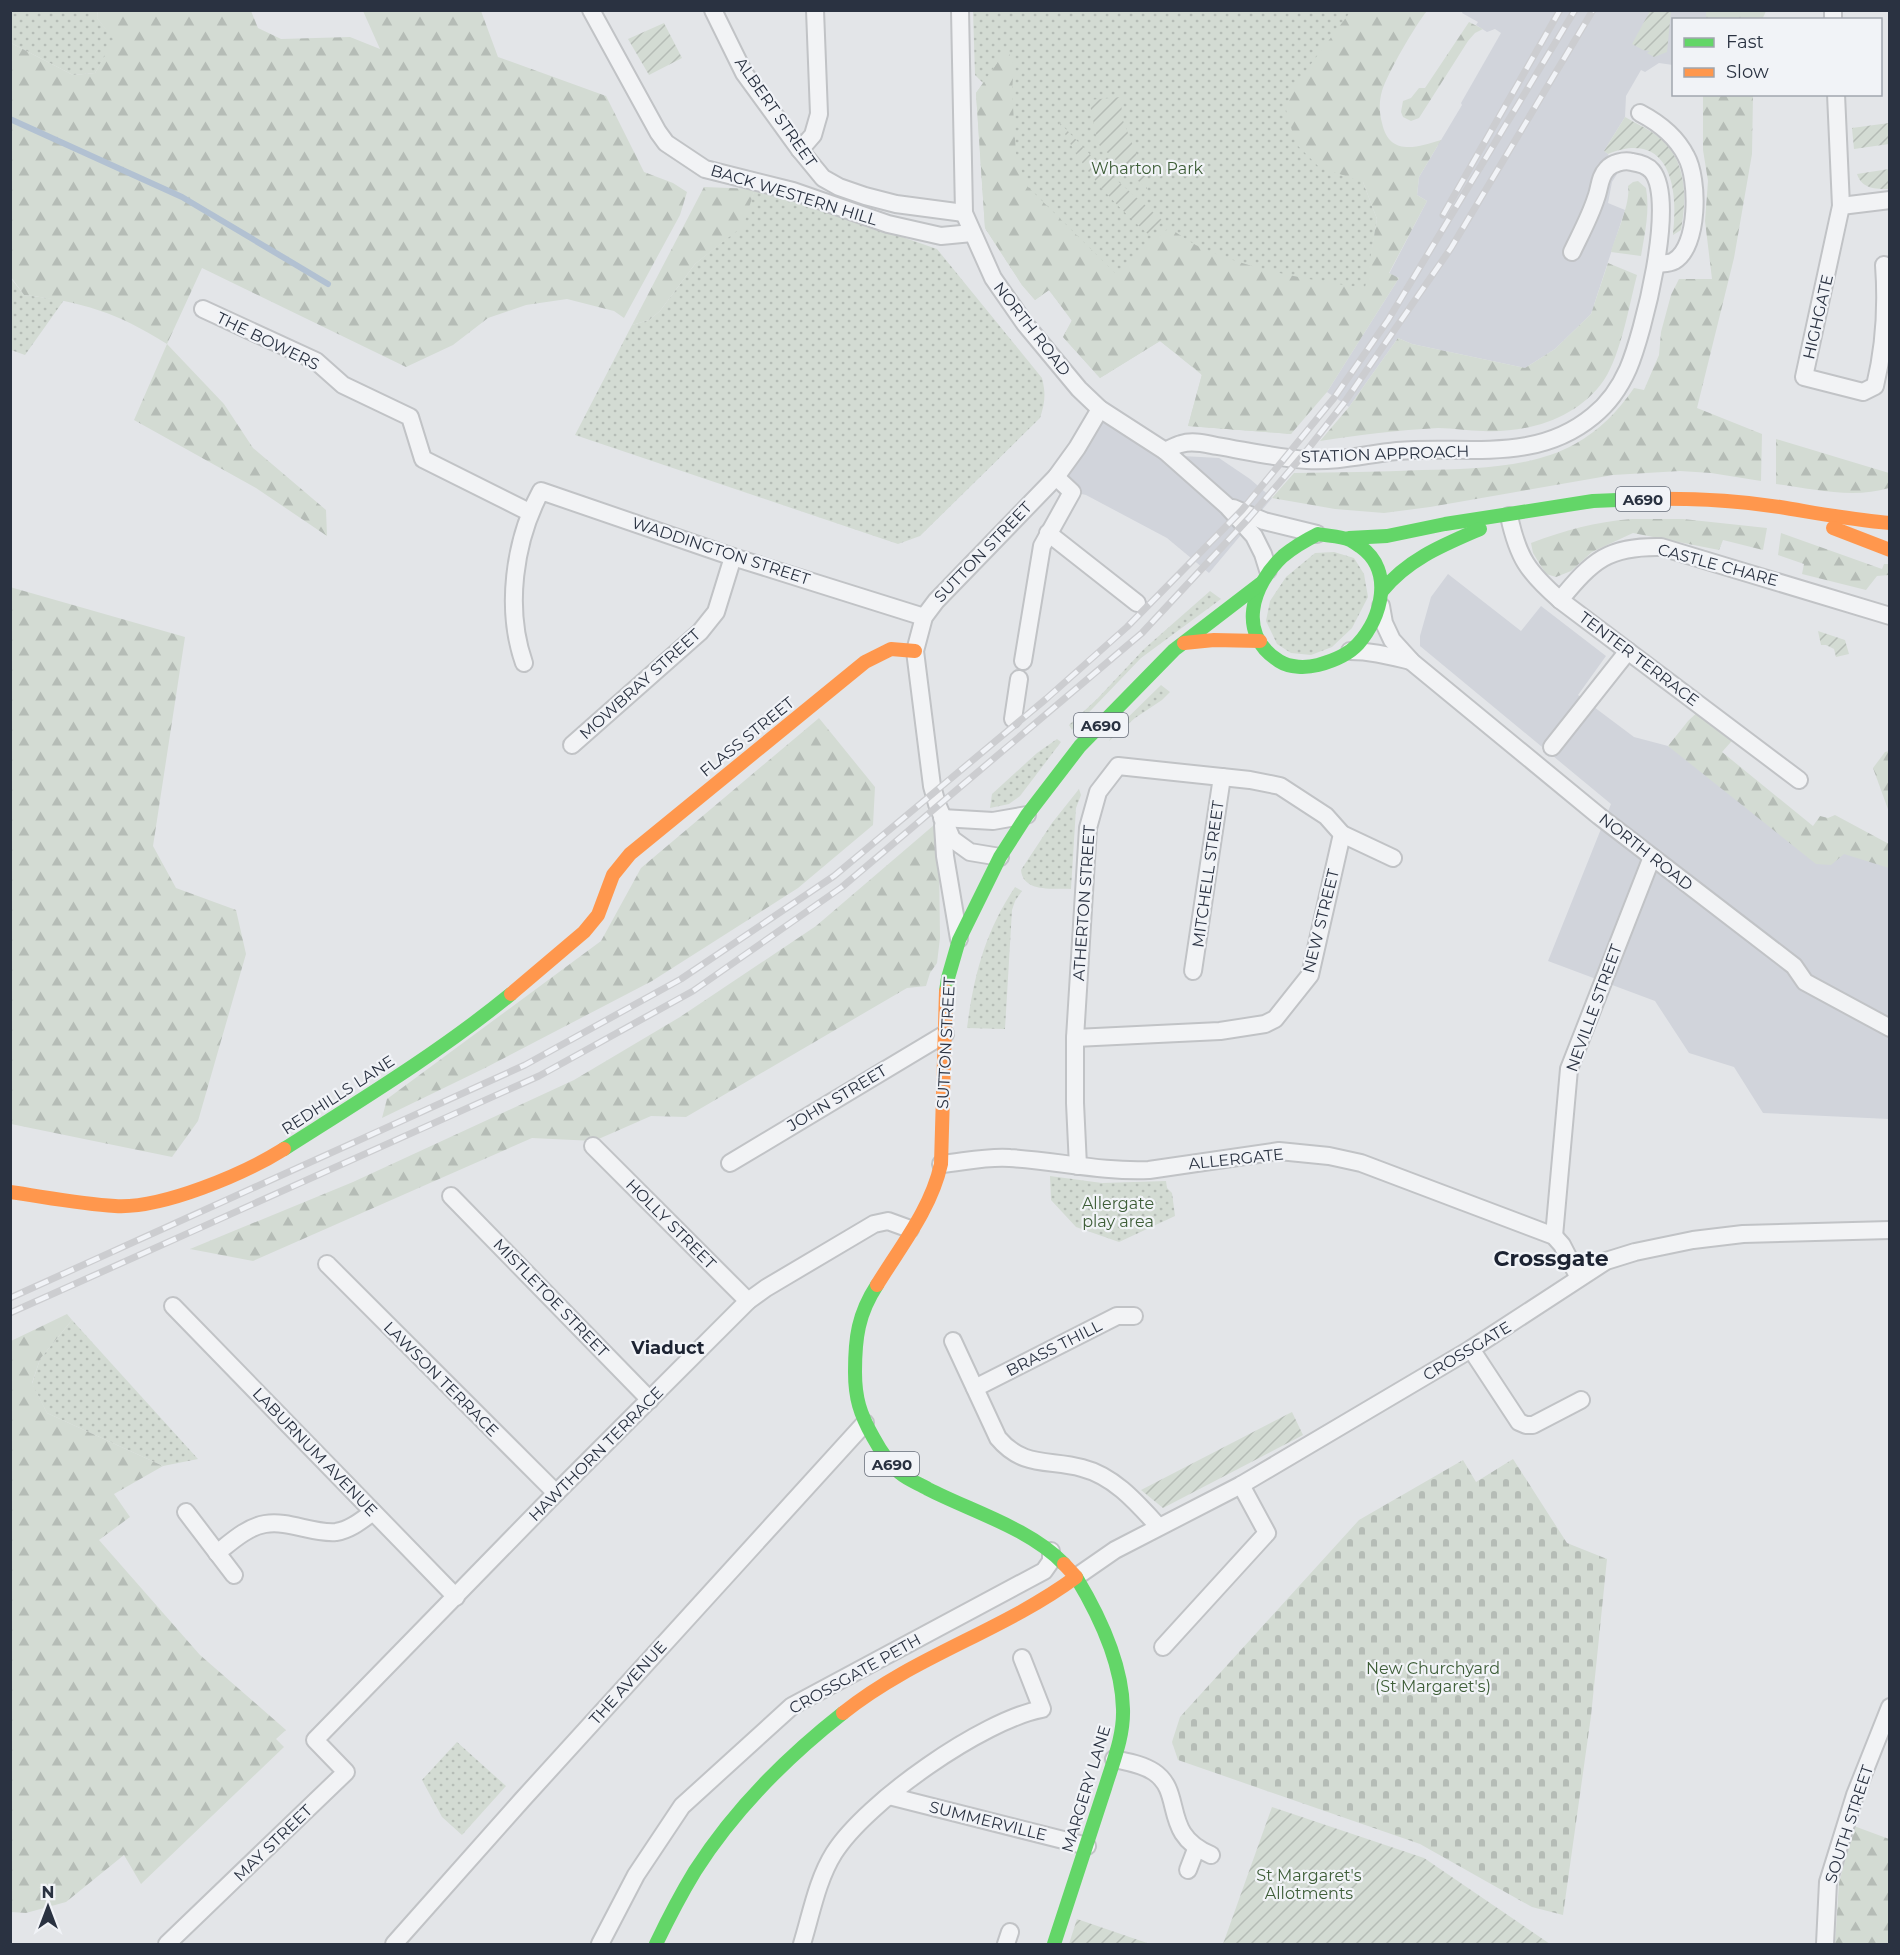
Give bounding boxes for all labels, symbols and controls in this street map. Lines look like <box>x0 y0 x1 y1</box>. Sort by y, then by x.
legend <box>1672 18 1882 96</box>
text: Fast <box>1726 31 1764 53</box>
street label: ALBERT STREET <box>731 54 821 171</box>
text: Slow <box>1726 61 1769 83</box>
park label: Wharton Park <box>1091 159 1204 178</box>
street label: BACK WESTERN HILL <box>708 161 880 230</box>
street label: HIGHGATE <box>1799 273 1837 361</box>
street label: NORTH ROAD <box>989 278 1075 380</box>
street label: THE BOWERS <box>214 308 323 374</box>
street label: STATION APPROACH <box>1300 442 1470 466</box>
road number: A690 <box>1616 487 1670 511</box>
street label: SUTTON STREET <box>930 497 1036 606</box>
street label: WADDINGTON STREET <box>630 513 813 589</box>
street label: CASTLE CHARE <box>1656 540 1780 590</box>
street label: TENTER TERRACE <box>1575 608 1703 710</box>
street label: MOWBRAY STREET <box>576 624 705 743</box>
street label: FLASS STREET <box>696 693 799 781</box>
road number: A690 <box>1074 713 1128 737</box>
street label: MITCHELL STREET <box>1188 798 1228 949</box>
street label: NORTH ROAD <box>1595 809 1697 895</box>
street label: ATHERTON STREET <box>1069 824 1099 981</box>
street label: NEW STREET <box>1299 866 1343 975</box>
street label: NEVILLE STREET <box>1562 941 1626 1074</box>
street label: SUTTON STREET <box>933 976 959 1110</box>
street label: REDHILLS LANE <box>278 1051 398 1139</box>
street label: JOHN STREET <box>783 1060 891 1136</box>
street label: ALLERGATE <box>1187 1145 1285 1173</box>
street label: HOLLY STREET <box>622 1175 721 1274</box>
park label: Allergate play area <box>1082 1194 1154 1231</box>
street label: MISTLETOE STREET <box>489 1235 613 1362</box>
district label: Crossgate <box>1493 1245 1609 1272</box>
street label: BRASS THILL <box>1003 1315 1106 1380</box>
street label: CROSSGATE <box>1420 1317 1514 1385</box>
street label: LAWSON TERRACE <box>380 1318 502 1440</box>
district label: Viaduct <box>630 1337 705 1359</box>
street label: HAWTHORN TERRACE <box>525 1383 667 1525</box>
street label: LABURNUM AVENUE <box>249 1384 381 1520</box>
road number: A690 <box>865 1452 919 1476</box>
street label: CROSSGATE PETH <box>786 1630 924 1718</box>
street label: THE AVENUE <box>585 1637 671 1729</box>
park label: New Churchyard (St Margaret's) <box>1366 1659 1500 1696</box>
street label: MARGERY LANE <box>1058 1723 1114 1855</box>
street label: SOUTH STREET <box>1821 1762 1877 1885</box>
street label: SUMMERVILLE <box>927 1797 1049 1845</box>
street label: MAY STREET <box>230 1800 317 1885</box>
park label: St Margaret's Allotments <box>1256 1866 1362 1903</box>
north arrow <box>18 1877 78 1937</box>
text: N <box>42 1883 54 1902</box>

